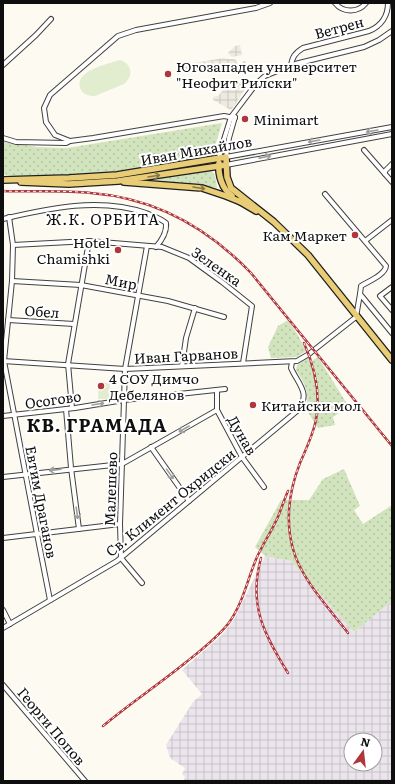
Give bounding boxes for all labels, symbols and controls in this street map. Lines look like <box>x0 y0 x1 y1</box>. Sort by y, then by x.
street label: Ветрен <box>312 11 366 43</box>
place label: Югозападен университет "Неофит Рилски" <box>176 56 357 92</box>
marker: Югозападен университет "Неофит Рилски" <box>163 69 173 79</box>
place label: Minimart <box>253 109 319 129</box>
marker: Minimart <box>240 114 250 124</box>
one-way arrow <box>366 127 379 135</box>
street label: Иван Михайлов <box>139 130 253 170</box>
one-way arrow <box>308 137 321 145</box>
one-way arrow <box>258 153 271 161</box>
one-way arrow <box>147 172 160 180</box>
one-way arrow <box>192 184 205 192</box>
district label: Ж.К. ОРБИТА <box>46 207 160 230</box>
place label: Кам Маркет <box>262 225 347 245</box>
marker: Кам Маркет <box>350 230 360 240</box>
place label: Hotel Chamishki <box>37 232 110 268</box>
street label: Зеленка <box>188 242 246 291</box>
marker: Hotel Chamishki <box>113 245 123 255</box>
street label: Мир <box>103 268 139 294</box>
street label: Обел <box>24 300 60 322</box>
street label: Иван Гарванов <box>133 342 239 368</box>
place label: 4 СОУ Димчо Дебелянов <box>109 368 199 404</box>
marker: 4 СОУ Димчо Дебелянов <box>96 381 106 391</box>
street label: Осогово <box>23 385 83 413</box>
place label: Китайски мол <box>261 395 361 415</box>
one-way arrow <box>91 400 104 408</box>
marker: Китайски мол <box>248 400 258 410</box>
district label: КВ. ГРАМАДА <box>27 411 167 438</box>
street label: Дунав <box>224 411 262 459</box>
one-way arrow <box>178 425 190 433</box>
street label: Св. Климент Охридски <box>101 443 239 561</box>
street label: Евтим Драганов <box>21 444 63 560</box>
street label: Малешево <box>99 451 121 527</box>
one-way arrow <box>49 466 62 474</box>
one-way arrow <box>166 469 174 480</box>
one-way arrow <box>73 506 81 519</box>
street label: Георги Попов <box>13 683 91 769</box>
north arrow <box>343 732 383 772</box>
text: N <box>359 732 372 750</box>

